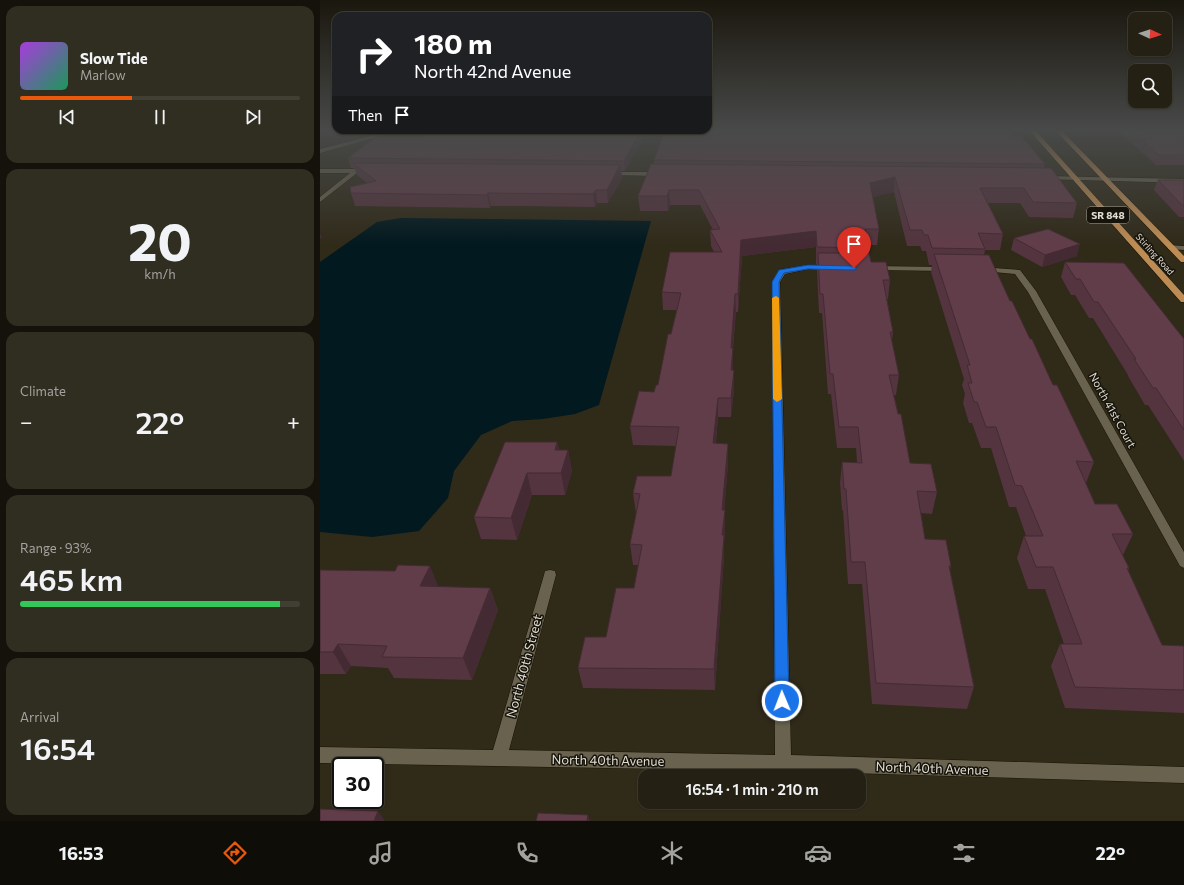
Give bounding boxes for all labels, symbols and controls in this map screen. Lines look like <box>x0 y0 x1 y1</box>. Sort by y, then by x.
north arrow <box>1128 12 1172 56</box>
map controls <box>1128 12 1172 108</box>
text: 180 m <box>414 26 492 60</box>
icon: right <box>348 28 400 80</box>
text: Slow Tide <box>80 49 148 67</box>
text: North 42nd Avenue <box>414 60 571 82</box>
button: search <box>1128 64 1172 108</box>
text: Marlow <box>80 67 126 83</box>
icon: arrive <box>391 104 413 126</box>
icon: previous <box>56 106 78 128</box>
icon: pause <box>149 106 171 128</box>
icon: next <box>242 106 264 128</box>
text: Then <box>348 106 383 124</box>
road number: SR 848 <box>1087 207 1129 223</box>
text: 20 <box>128 208 192 272</box>
pin <box>837 227 871 268</box>
street label: Stirling Road <box>1133 231 1177 277</box>
icon: arrive <box>843 233 865 255</box>
text: km/h <box>144 266 176 282</box>
street label: North 41st Court <box>1087 370 1139 450</box>
text: Climate <box>20 383 66 399</box>
text: 22° <box>135 403 184 440</box>
text: − <box>20 408 33 435</box>
text: + <box>287 408 300 435</box>
text: Range · 93% <box>20 540 91 556</box>
text: 465 km <box>20 560 123 597</box>
street label: North 40th Street <box>503 613 545 719</box>
position arrow <box>761 680 803 722</box>
text: Arrival <box>20 709 59 725</box>
text: 16:54 <box>20 729 95 766</box>
street label: North 40th Avenue <box>551 751 665 769</box>
speed limit sign: 30 <box>332 757 384 809</box>
street label: North 40th Avenue <box>875 758 989 778</box>
text: 16:54 · 1 min · 210 m <box>686 780 818 798</box>
icon: directions <box>221 839 249 867</box>
icon: music <box>367 839 395 867</box>
icon: phone <box>513 839 541 867</box>
icon: climate <box>658 839 686 867</box>
icon: car <box>804 839 832 867</box>
icon: filters <box>950 839 978 867</box>
text: 16:53 <box>59 842 104 864</box>
text: 22° <box>1095 842 1125 864</box>

